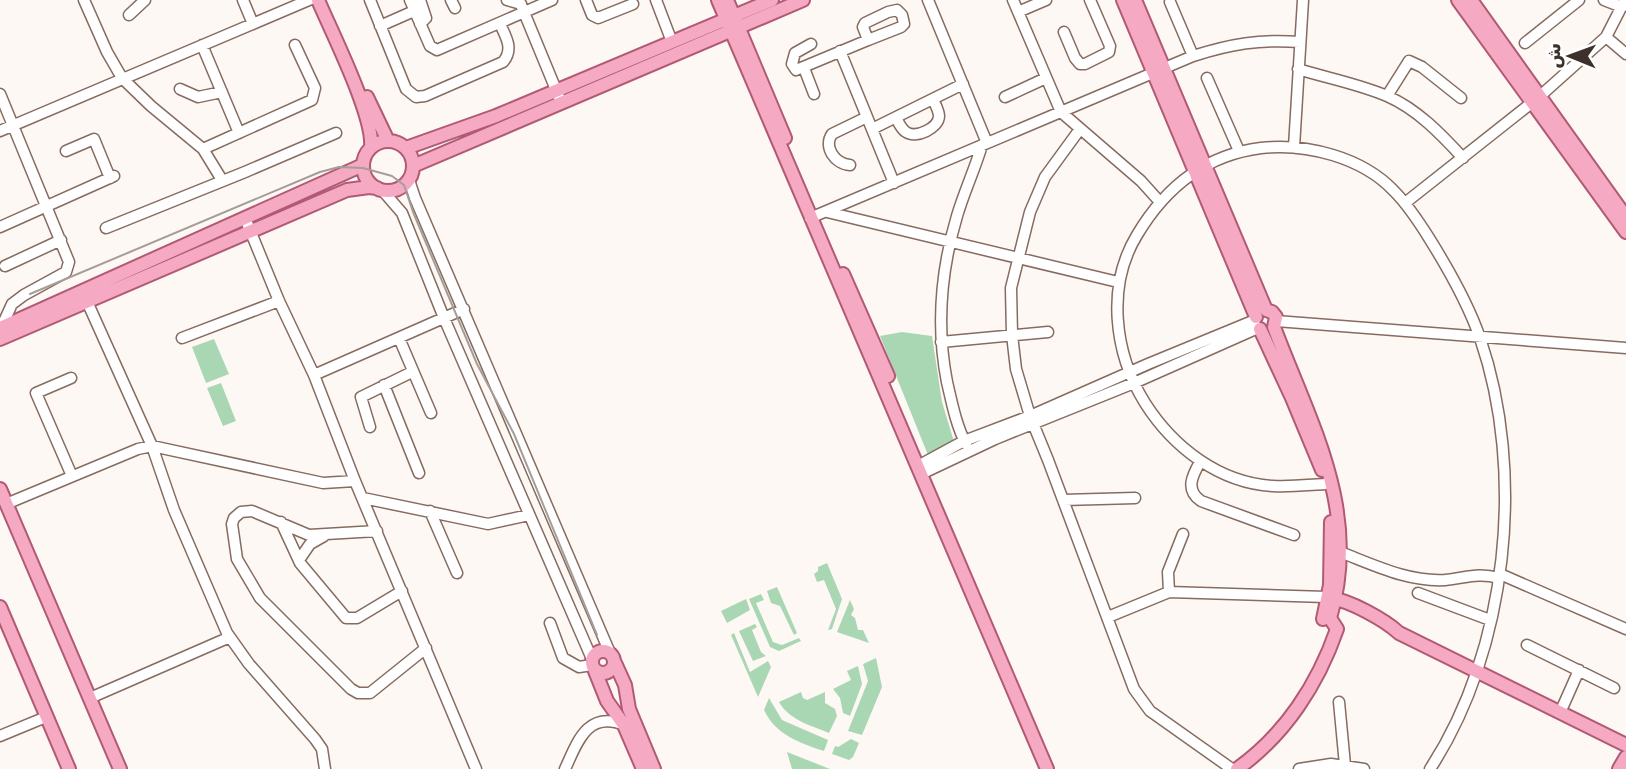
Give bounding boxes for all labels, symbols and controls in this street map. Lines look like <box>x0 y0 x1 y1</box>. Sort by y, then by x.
north arrow <box>1535 21 1605 91</box>
text: ش <box>1542 42 1565 69</box>

